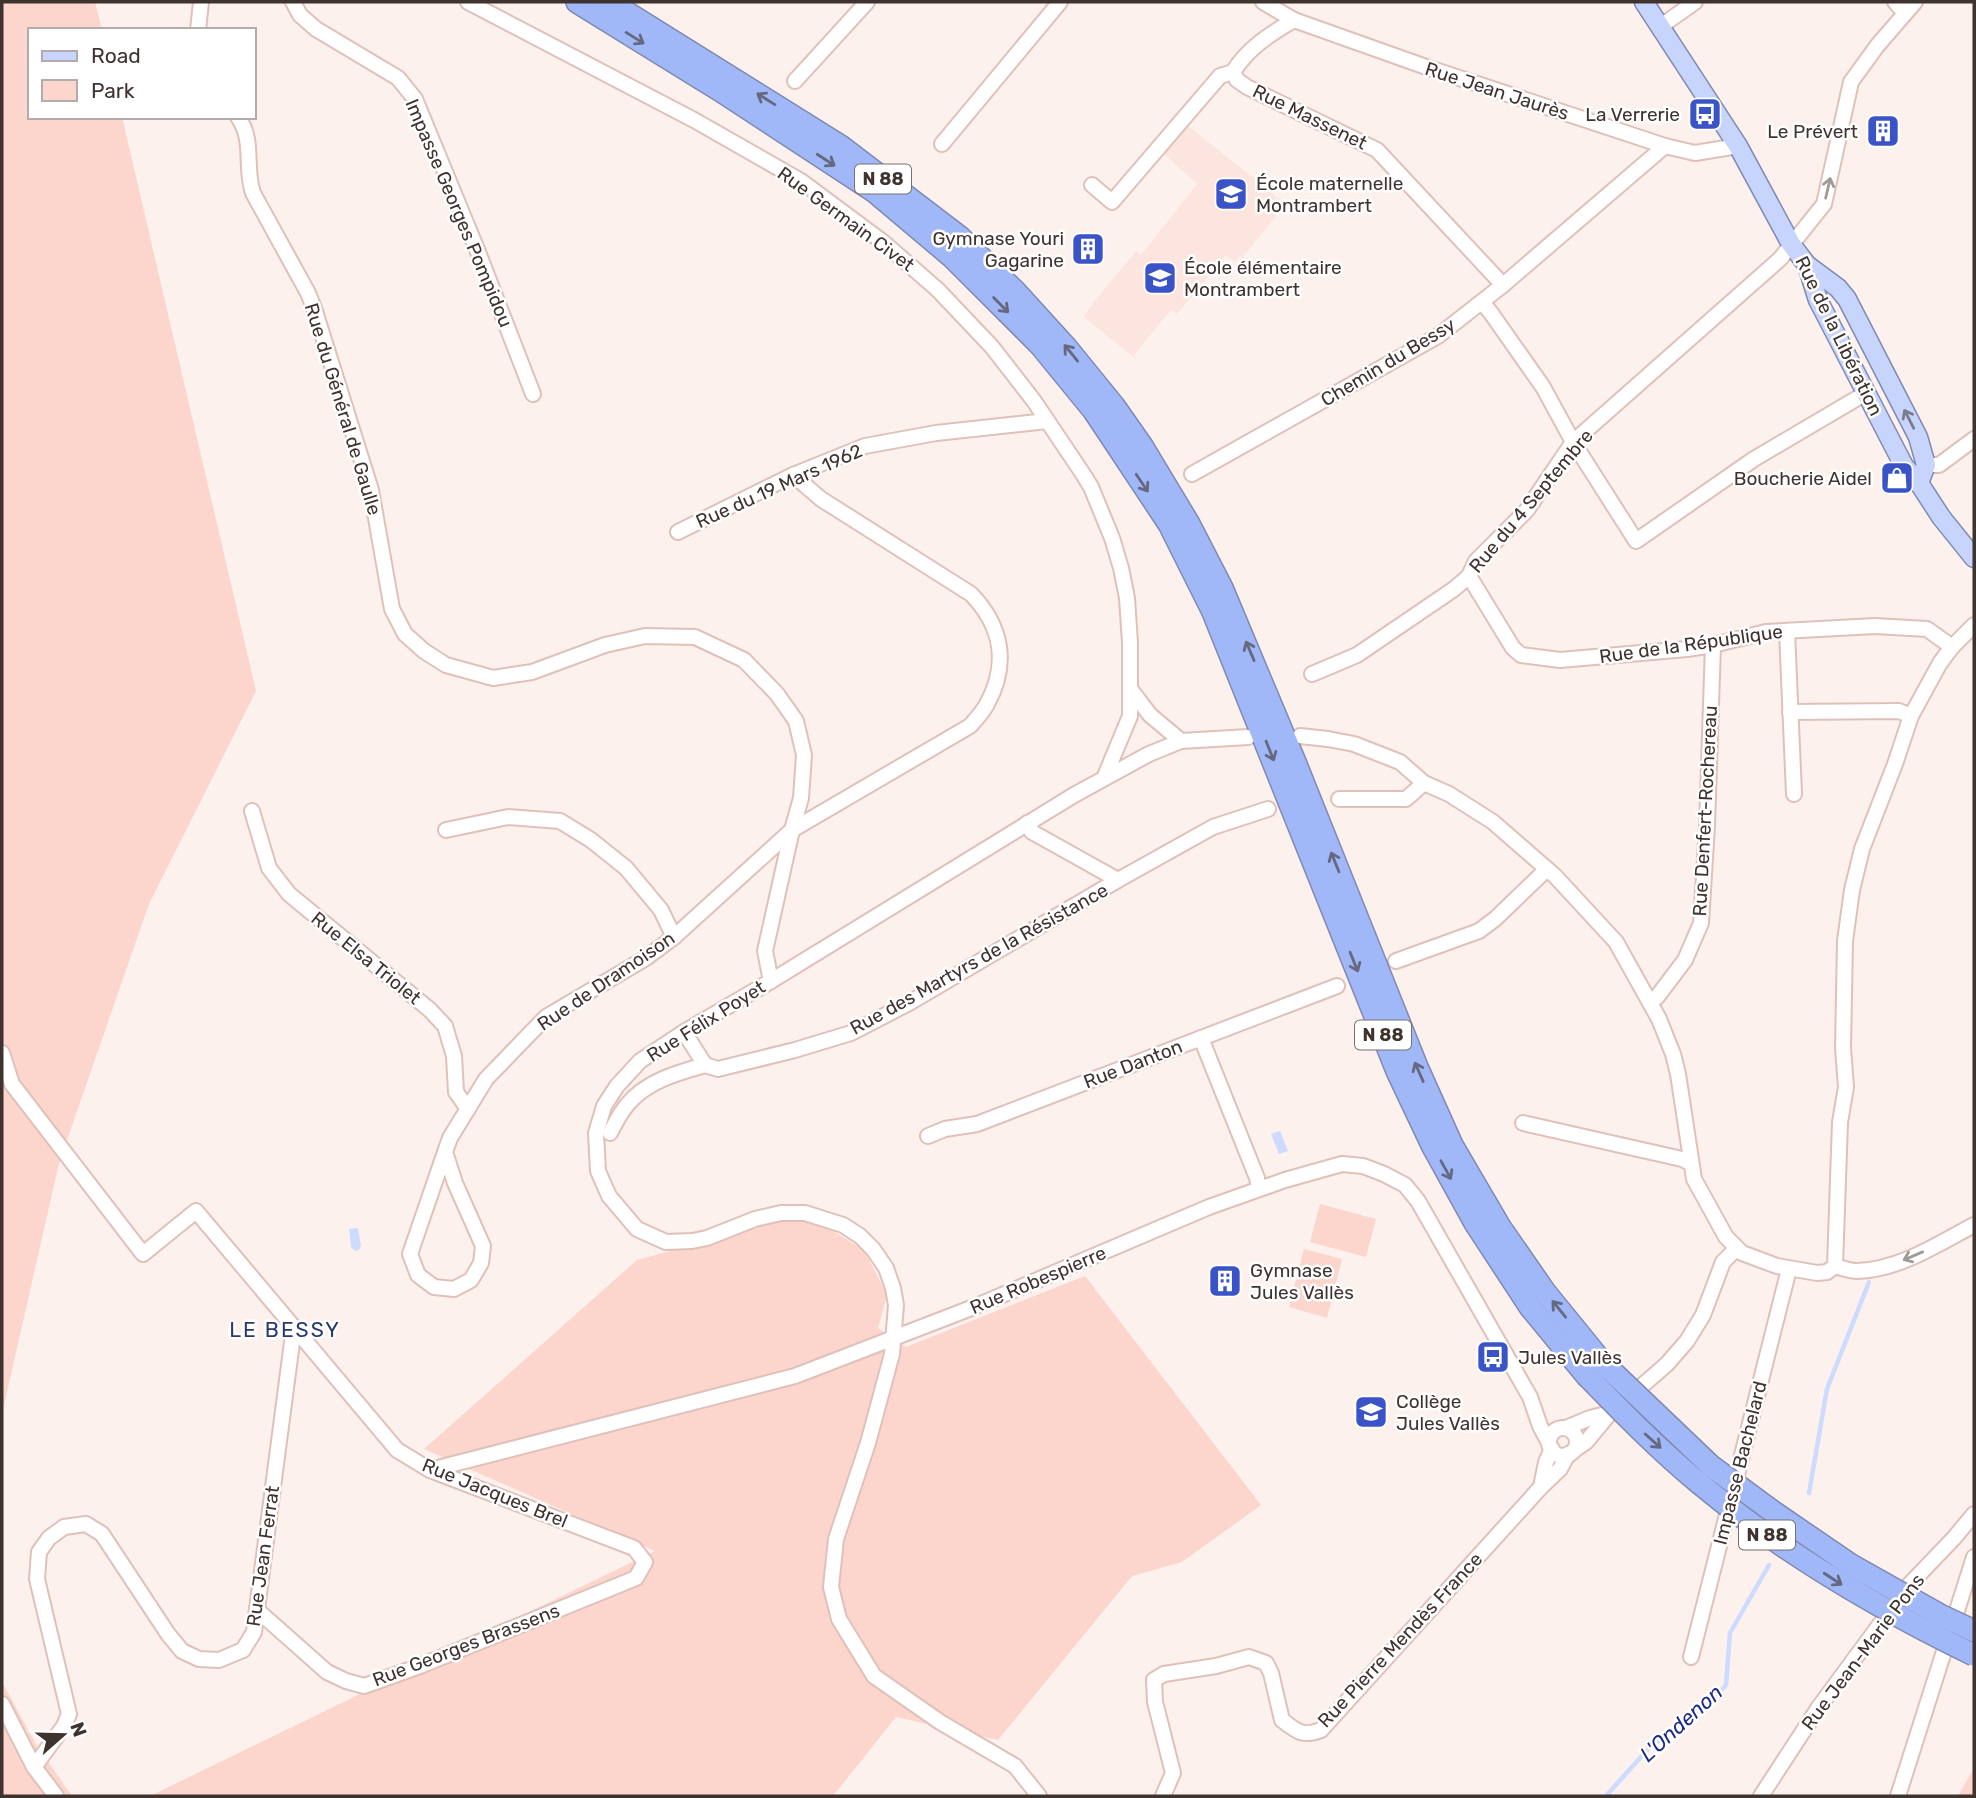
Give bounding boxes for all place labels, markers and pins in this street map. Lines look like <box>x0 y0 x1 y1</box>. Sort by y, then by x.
bus stop icon: La Verrerie <box>1686 95 1724 133</box>
place label: La Verrerie <box>1585 103 1680 126</box>
building icon: Le Prévert <box>1864 112 1902 150</box>
place label: Le Prévert <box>1767 120 1859 143</box>
place label: École maternelle Montrambert <box>1256 172 1403 217</box>
school or university icon: École maternelle Montrambert <box>1212 175 1250 213</box>
place label: Gymnase Youri Gagarine <box>932 227 1064 272</box>
building icon: Gymnase Youri Gagarine <box>1069 230 1107 268</box>
place label: École élémentaire Montrambert <box>1184 256 1342 301</box>
school or university icon: École élémentaire Montrambert <box>1141 259 1179 297</box>
shop icon: Boucherie Aidel <box>1878 459 1916 497</box>
place label: Boucherie Aidel <box>1734 467 1872 490</box>
place label: Gymnase Jules Vallès <box>1250 1259 1354 1304</box>
building icon: Gymnase Jules Vallès <box>1206 1262 1244 1300</box>
bus stop icon: Jules Vallès <box>1474 1338 1512 1376</box>
place label: Jules Vallès <box>1518 1346 1622 1369</box>
place label: Collège Jules Vallès <box>1396 1390 1500 1435</box>
school or university icon: Collège Jules Vallès <box>1352 1393 1390 1431</box>

